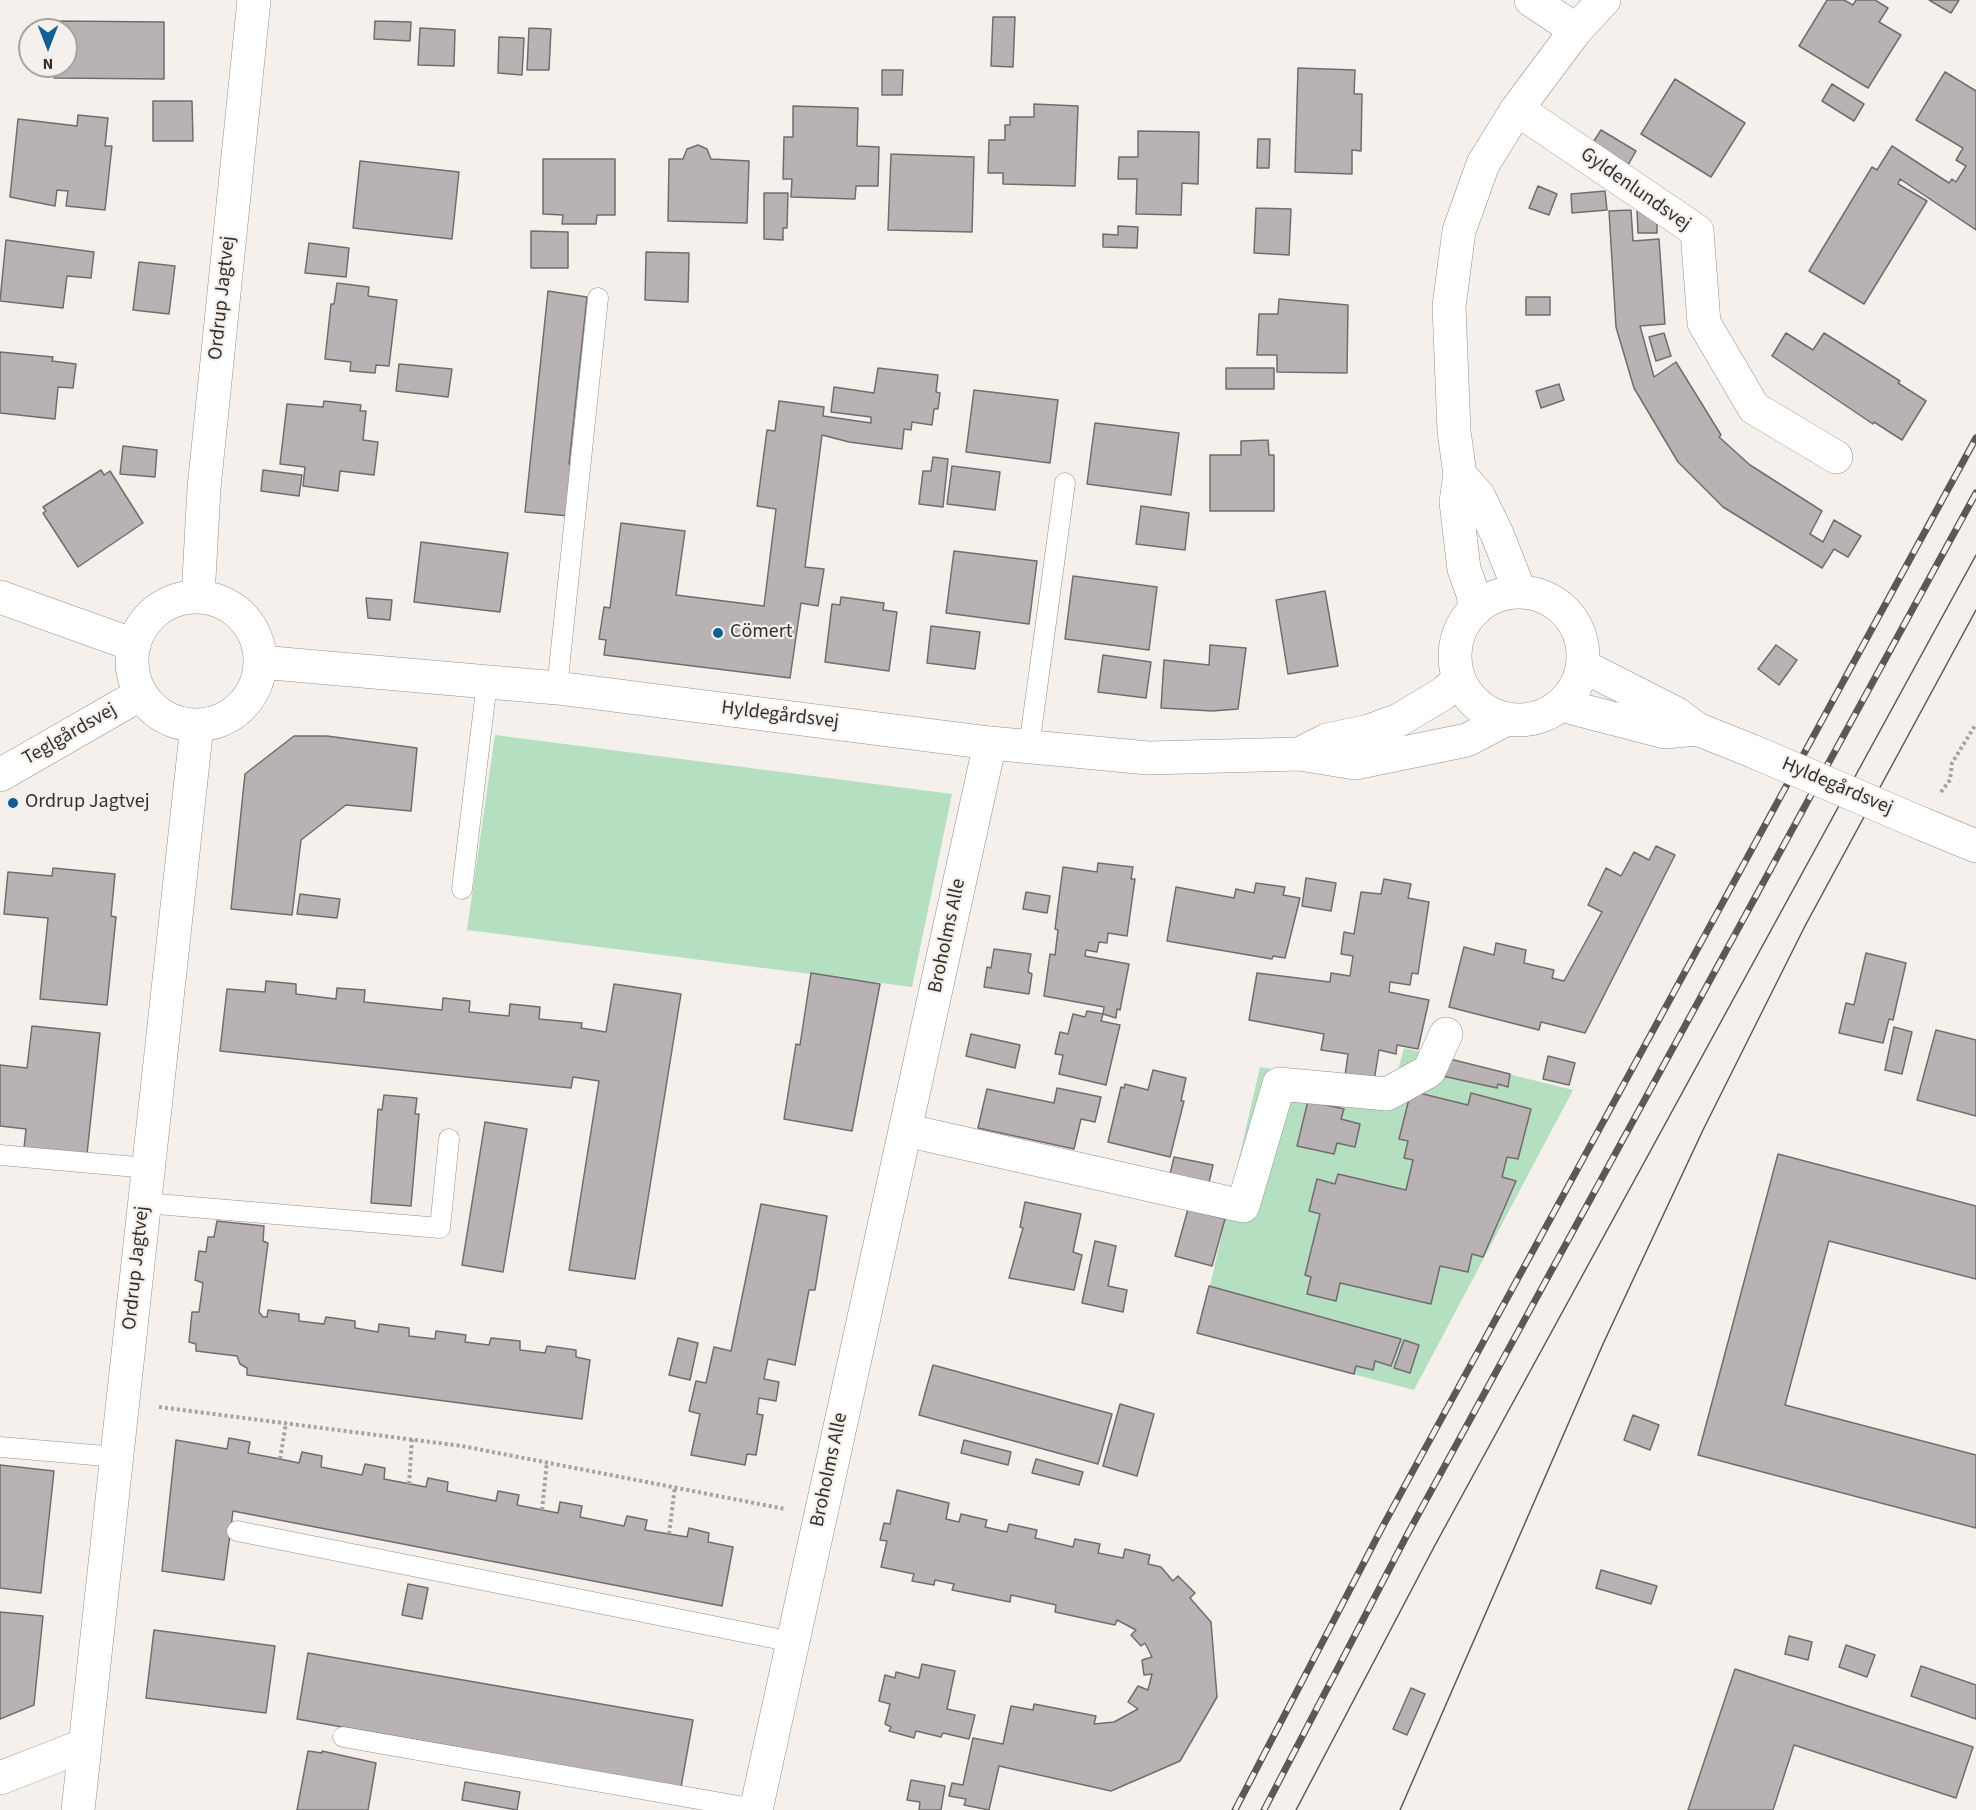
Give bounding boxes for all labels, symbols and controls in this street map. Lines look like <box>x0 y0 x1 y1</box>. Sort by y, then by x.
north arrow <box>18 18 78 78</box>
text: N <box>43 53 53 75</box>
street label: Gyldenlundsvej <box>1575 143 1695 237</box>
street label: Ordrup Jagtvej <box>205 235 241 361</box>
place label: Cömert <box>730 621 792 645</box>
marker: Cömert <box>711 626 725 640</box>
street label: Hyldegårdsvej <box>720 697 840 735</box>
street label: Teglgårdsvej <box>19 698 121 772</box>
street label: Hyldegårdsvej <box>1778 753 1896 821</box>
place label: Ordrup Jagtvej <box>25 791 150 815</box>
marker: Ordrup Jagtvej <box>6 796 20 810</box>
street label: Broholms Alle <box>924 877 972 995</box>
street label: Ordrup Jagtvej <box>119 1205 155 1331</box>
street label: Broholms Alle <box>806 1411 854 1529</box>

